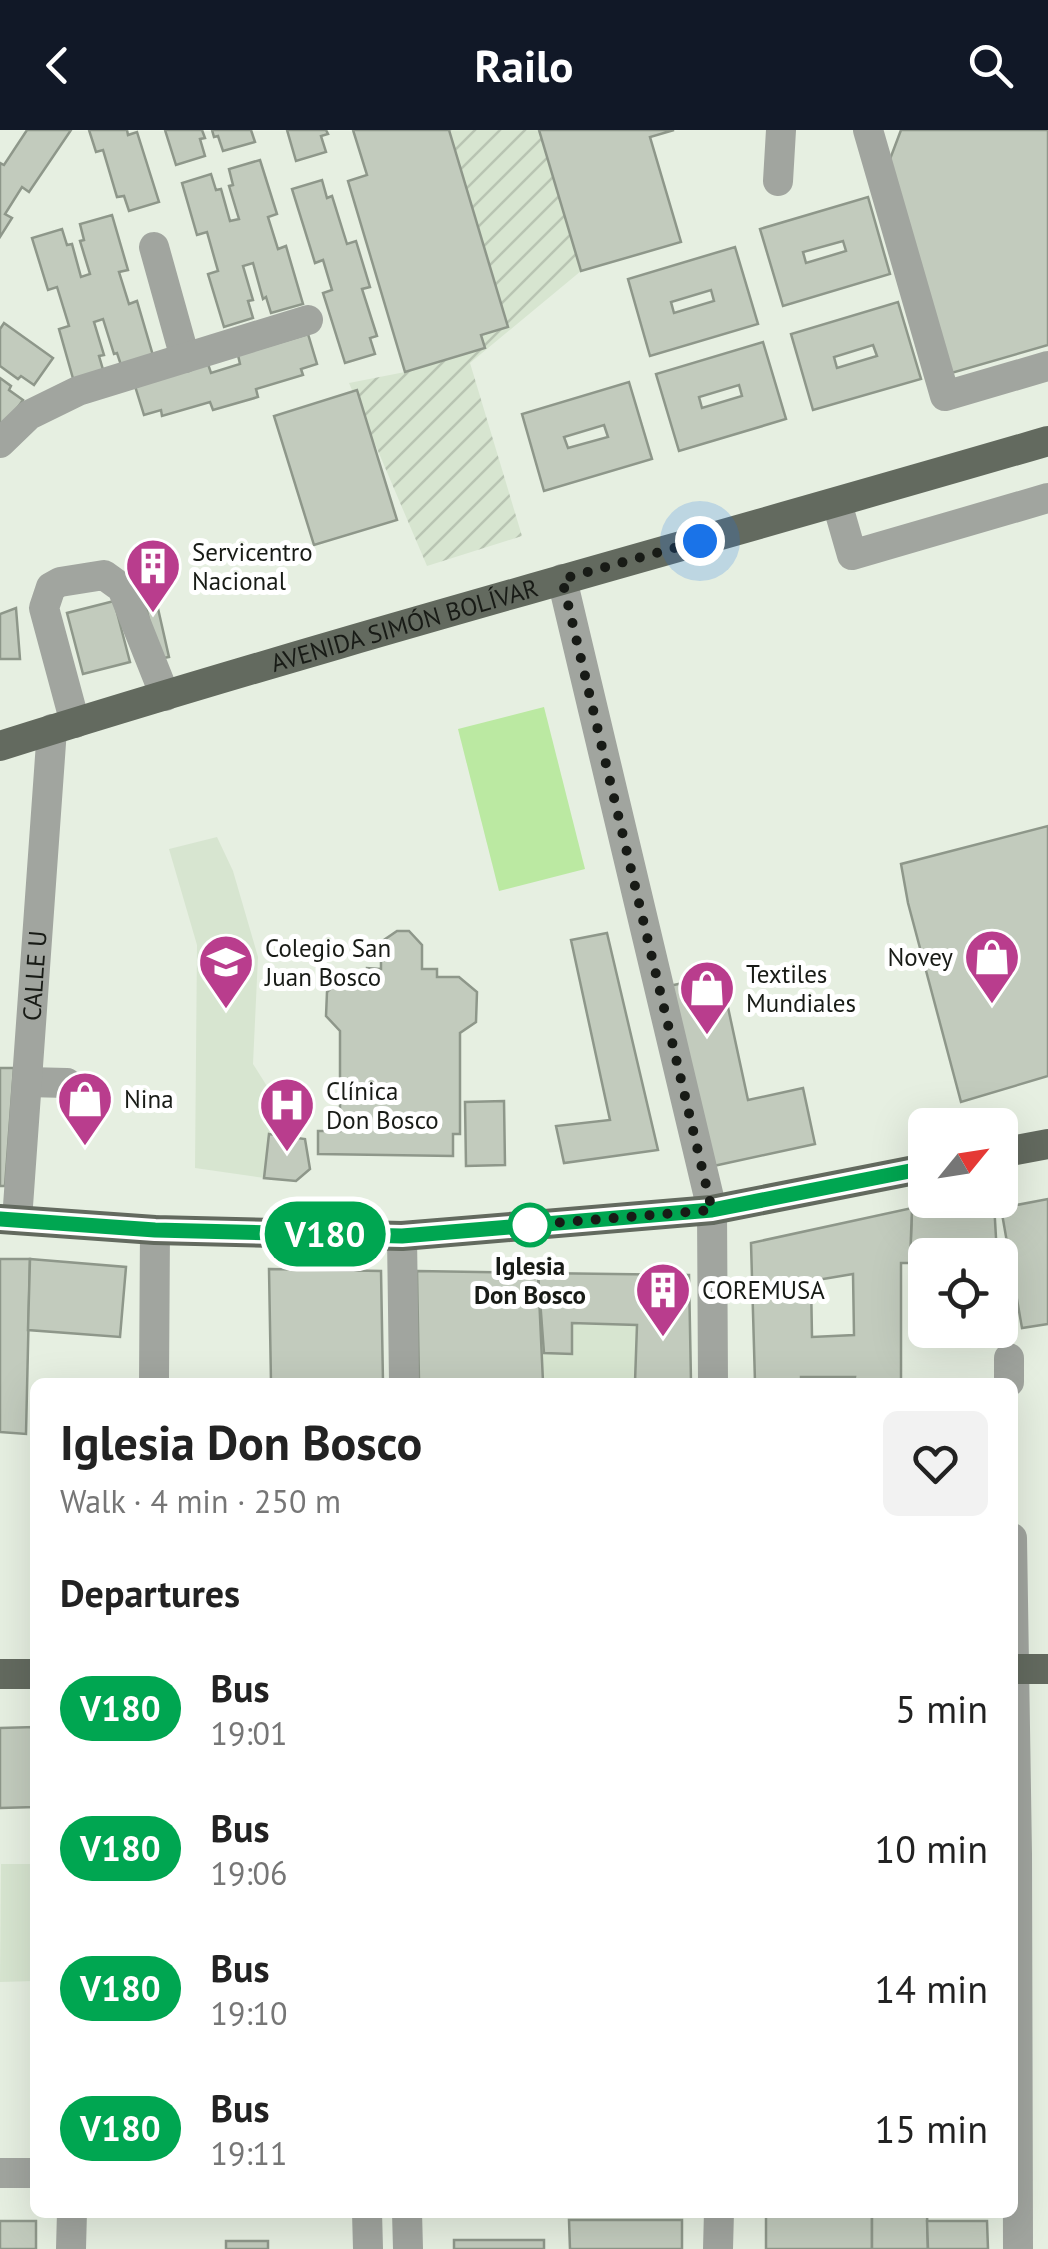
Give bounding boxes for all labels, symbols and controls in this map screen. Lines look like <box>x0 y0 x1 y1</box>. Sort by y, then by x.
text: Railo <box>475 36 573 94</box>
icon: back <box>30 38 85 93</box>
icon: search <box>963 38 1018 93</box>
your location <box>675 516 725 566</box>
building icon: Servicentro Nacional <box>123 536 183 615</box>
place label: Servicentro Nacional <box>192 536 313 597</box>
street label: AVENIDA SIMÓN BOLÍVAR <box>267 571 542 679</box>
shop icon: Novey <box>962 927 1022 1006</box>
street label: CALLE U <box>15 929 54 1022</box>
school or university icon: Colegio San Juan Bosco <box>196 932 256 1011</box>
place label: Colegio San Juan Bosco <box>264 932 391 993</box>
place label: Novey <box>887 941 953 973</box>
shop icon: Textiles Mundiales <box>677 958 737 1037</box>
place label: Textiles Mundiales <box>746 958 856 1019</box>
shop icon: Nina <box>55 1069 115 1148</box>
hospital icon: Clínica Don Bosco <box>257 1075 317 1154</box>
place label: Clínica Don Bosco <box>326 1075 439 1136</box>
place label: Nina <box>124 1083 174 1115</box>
north arrow <box>908 1108 1018 1218</box>
map controls <box>908 1108 1018 1348</box>
line badge: V180 <box>255 1202 395 1266</box>
marker: Iglesia Don Bosco <box>509 1204 551 1246</box>
text: V180 <box>285 1211 365 1257</box>
button: locate <box>908 1238 1018 1348</box>
place label: Iglesia Don Bosco <box>474 1250 586 1311</box>
building icon: COREMUSA <box>633 1260 693 1339</box>
place label: COREMUSA <box>702 1274 825 1306</box>
text: Iglesia Don Bosco <box>60 1411 422 1473</box>
button: heart <box>883 1411 988 1516</box>
text: Walk · 4 min · 250 m <box>60 1480 341 1522</box>
text: Departures <box>60 1568 240 1617</box>
text: Bus <box>211 1663 270 1712</box>
text: 5 min <box>895 1684 988 1733</box>
text: V180 <box>80 1685 161 1731</box>
text: 19:01 <box>211 1712 287 1754</box>
text: Bus <box>211 1803 270 1852</box>
text: 10 min <box>875 1824 988 1873</box>
text: V180 <box>80 1825 161 1871</box>
text: 19:06 <box>211 1852 287 1894</box>
text: Bus <box>211 1943 270 1992</box>
text: 14 min <box>875 1964 988 2013</box>
text: V180 <box>80 1965 161 2011</box>
text: 19:10 <box>211 1992 287 2034</box>
text: Bus <box>211 2083 270 2132</box>
text: 15 min <box>875 2104 988 2153</box>
text: V180 <box>80 2105 161 2151</box>
text: 19:11 <box>211 2132 287 2174</box>

